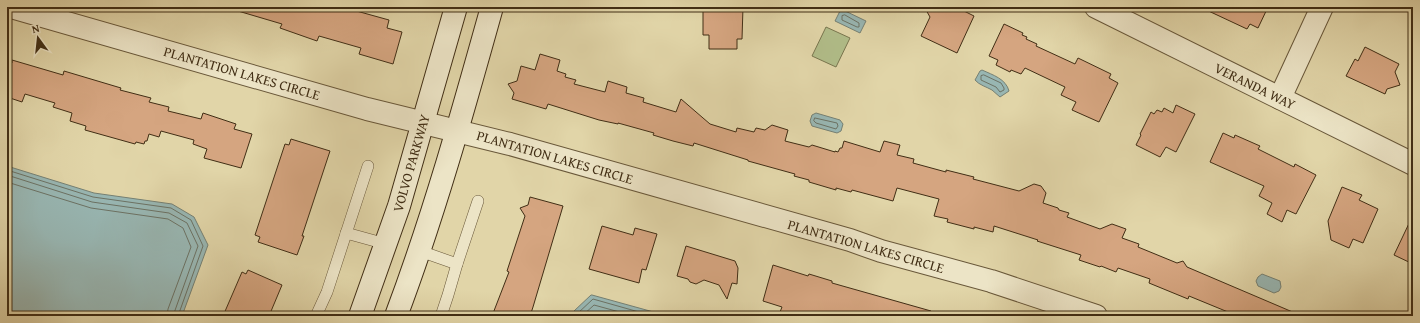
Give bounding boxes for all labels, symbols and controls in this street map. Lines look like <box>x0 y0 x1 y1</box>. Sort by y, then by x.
north arrow <box>18 18 58 58</box>
text: N <box>30 19 42 37</box>
street label: PLANTATION LAKES CIRCLE <box>161 41 323 105</box>
street label: VERANDA WAY <box>1211 58 1300 115</box>
street label: VOLVO PARKWAY <box>387 111 435 214</box>
street label: PLANTATION LAKES CIRCLE <box>474 125 636 189</box>
street label: PLANTATION LAKES CIRCLE <box>785 214 947 278</box>

